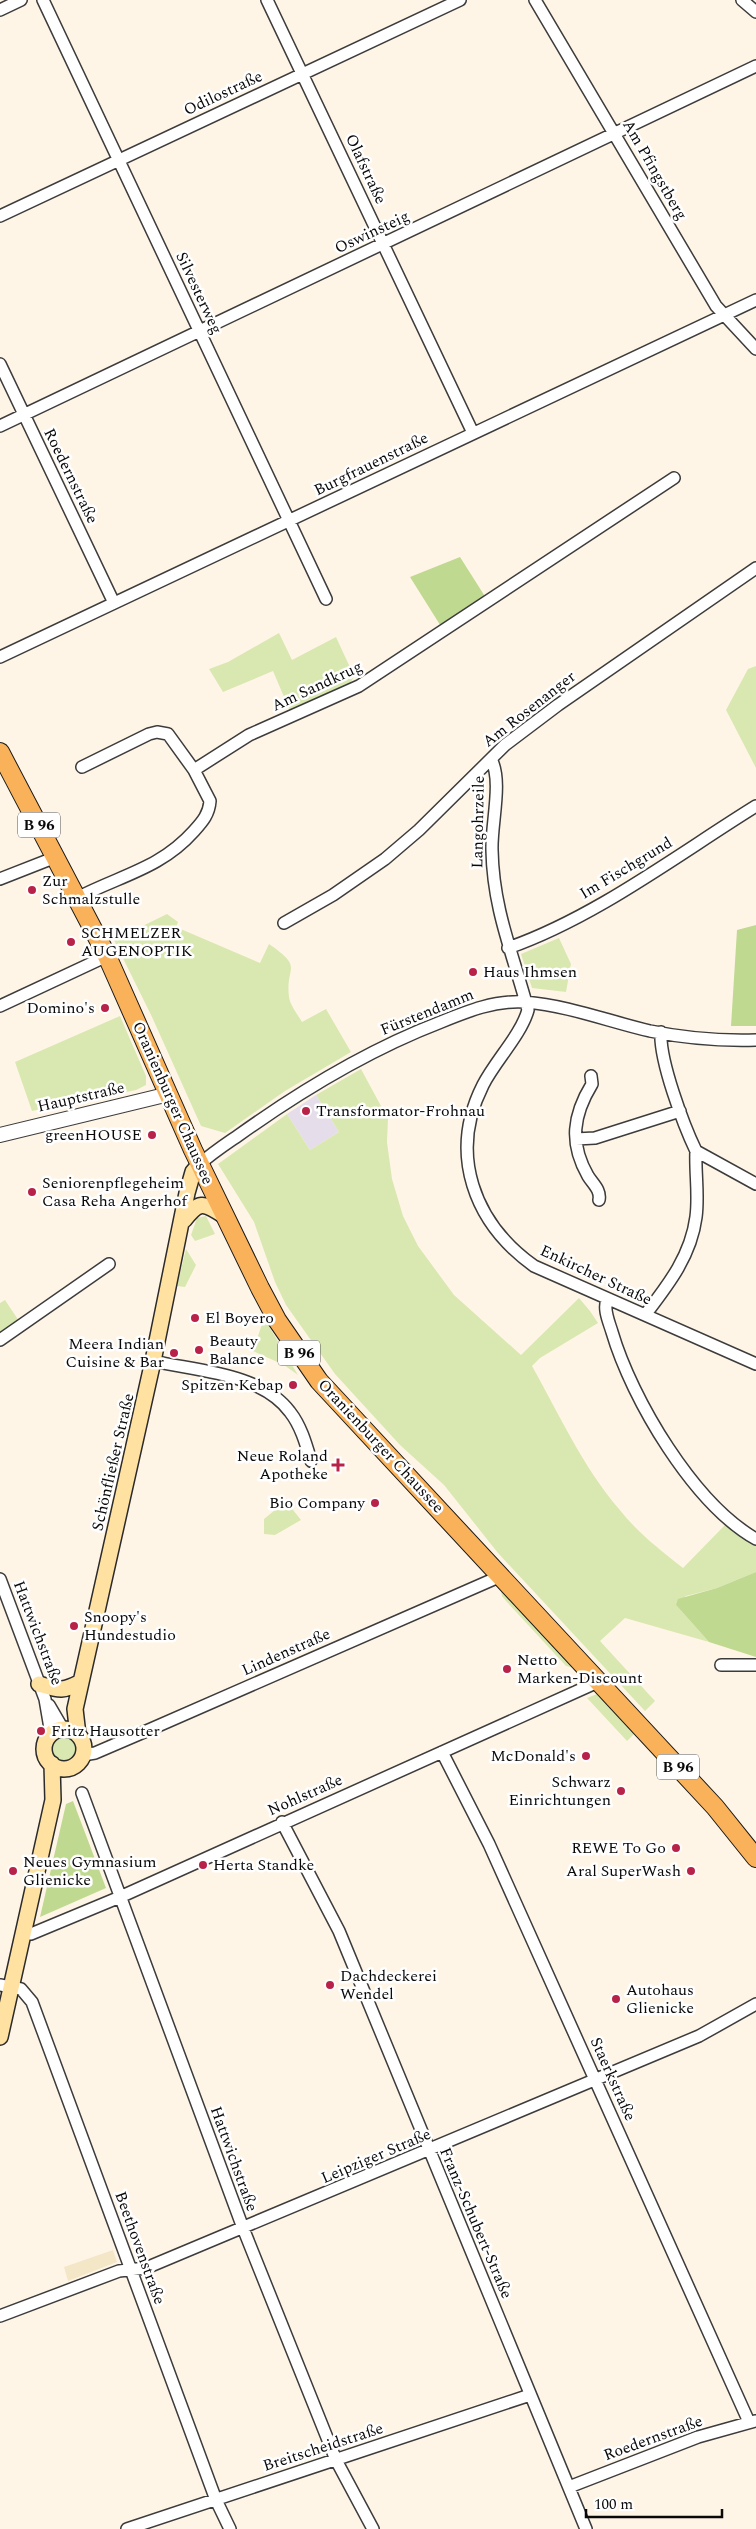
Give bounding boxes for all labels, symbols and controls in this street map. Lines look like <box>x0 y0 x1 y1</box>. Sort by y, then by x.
street label: Odilostraße <box>180 64 266 122</box>
street label: Am Pfingstberg <box>617 115 693 225</box>
street label: Olafstraße <box>339 130 393 208</box>
street label: Oswinsteig <box>331 204 413 260</box>
street label: Silvesterweg <box>169 248 229 338</box>
street label: Roedernstraße <box>37 424 105 528</box>
street label: Burgfrauenstraße <box>310 426 432 502</box>
street label: Am Sandkrug <box>268 654 366 718</box>
street label: Am Rosenanger <box>477 665 581 753</box>
street label: Langohrzeile <box>465 775 491 869</box>
road number: B 96 <box>18 812 60 838</box>
street label: Im Fischgrund <box>575 831 677 905</box>
place label: Zur Schmalzstulle <box>42 869 140 911</box>
marker: Zur Schmalzstulle <box>26 884 38 896</box>
place label: SCHMELZER AUGENOPTIK <box>81 921 193 963</box>
marker: SCHMELZER AUGENOPTIK <box>65 936 77 948</box>
place label: Haus Ihmsen <box>483 960 577 984</box>
marker: Haus Ihmsen <box>467 966 479 978</box>
street label: Fürstendamm <box>377 982 477 1042</box>
place label: Domino's <box>26 996 95 1020</box>
marker: Domino's <box>99 1002 111 1014</box>
street label: Oranienburger Chaussee <box>126 1018 220 1188</box>
street label: Hauptstraße <box>35 1075 127 1119</box>
place label: Transformator-Frohnau <box>316 1099 485 1123</box>
marker: Transformator-Frohnau <box>300 1105 312 1117</box>
place label: greenHOUSE <box>45 1123 142 1147</box>
marker: greenHOUSE <box>146 1129 158 1141</box>
place label: Seniorenpflegeheim Casa Reha Angerhof <box>42 1171 188 1213</box>
marker: Seniorenpflegeheim Casa Reha Angerhof <box>26 1186 38 1198</box>
street label: Enkircher Straße <box>536 1239 656 1311</box>
place label: El Boyero <box>205 1306 274 1330</box>
marker: El Boyero <box>189 1312 201 1324</box>
place label: Beauty Balance <box>209 1329 265 1371</box>
place label: Meera Indian Cuisine & Bar <box>66 1332 164 1374</box>
road number: B 96 <box>278 1340 320 1366</box>
marker: Beauty Balance <box>193 1344 205 1356</box>
marker: Meera Indian Cuisine & Bar <box>168 1347 180 1359</box>
place label: Spitzen Kebap <box>181 1373 283 1397</box>
street label: Oranienburger Chaussee <box>312 1373 450 1519</box>
marker: Spitzen Kebap <box>287 1379 299 1391</box>
street label: Schönfließer Straße <box>85 1391 141 1533</box>
place label: Neue Roland Apotheke <box>237 1444 328 1486</box>
marker: Neue Roland Apotheke <box>332 1459 344 1471</box>
place label: Bio Company <box>269 1491 366 1515</box>
marker: Bio Company <box>369 1497 381 1509</box>
street label: Hattwichstraße <box>7 1577 69 1689</box>
place label: Snoopy's Hundestudio <box>84 1605 176 1647</box>
marker: Snoopy's Hundestudio <box>68 1620 80 1632</box>
street label: Lindenstraße <box>238 1622 334 1682</box>
place label: Netto Marken-Discount <box>517 1648 643 1690</box>
marker: Netto Marken-Discount <box>501 1663 513 1675</box>
place label: Fritz Hausotter <box>51 1719 160 1743</box>
marker: Fritz Hausotter <box>35 1725 47 1737</box>
place label: McDonald's <box>490 1744 576 1768</box>
marker: McDonald's <box>580 1750 592 1762</box>
road number: B 96 <box>657 1754 699 1780</box>
street label: Nohlstraße <box>264 1768 346 1822</box>
place label: Schwarz Einrichtungen <box>508 1770 611 1812</box>
marker: Schwarz Einrichtungen <box>615 1785 627 1797</box>
place label: REWE To Go <box>571 1836 666 1860</box>
marker: REWE To Go <box>670 1842 682 1854</box>
place label: Neues Gymnasium Glienicke <box>23 1850 157 1892</box>
place label: Herta Standke <box>213 1853 314 1877</box>
marker: Herta Standke <box>197 1859 209 1871</box>
place label: Aral SuperWash <box>566 1859 681 1883</box>
marker: Neues Gymnasium Glienicke <box>7 1865 19 1877</box>
marker: Aral SuperWash <box>685 1865 697 1877</box>
place label: Dachdeckerei Wendel <box>340 1964 437 2006</box>
place label: Autohaus Glienicke <box>626 1978 694 2020</box>
marker: Dachdeckerei Wendel <box>324 1979 336 1991</box>
marker: Autohaus Glienicke <box>610 1993 622 2005</box>
street label: Staerkstraße <box>584 2033 642 2125</box>
street label: Hattwichstraße <box>204 2103 264 2215</box>
street label: Leipziger Straße <box>317 2122 435 2190</box>
street label: Franz-Schubert-Straße <box>433 2144 519 2302</box>
street label: Beethovenstraße <box>108 2188 172 2308</box>
street label: Roedernstraße <box>600 2409 706 2467</box>
street label: Breitscheidstraße <box>260 2416 386 2478</box>
scale bar <box>586 2486 722 2518</box>
text: 100 m <box>594 2493 633 2516</box>

